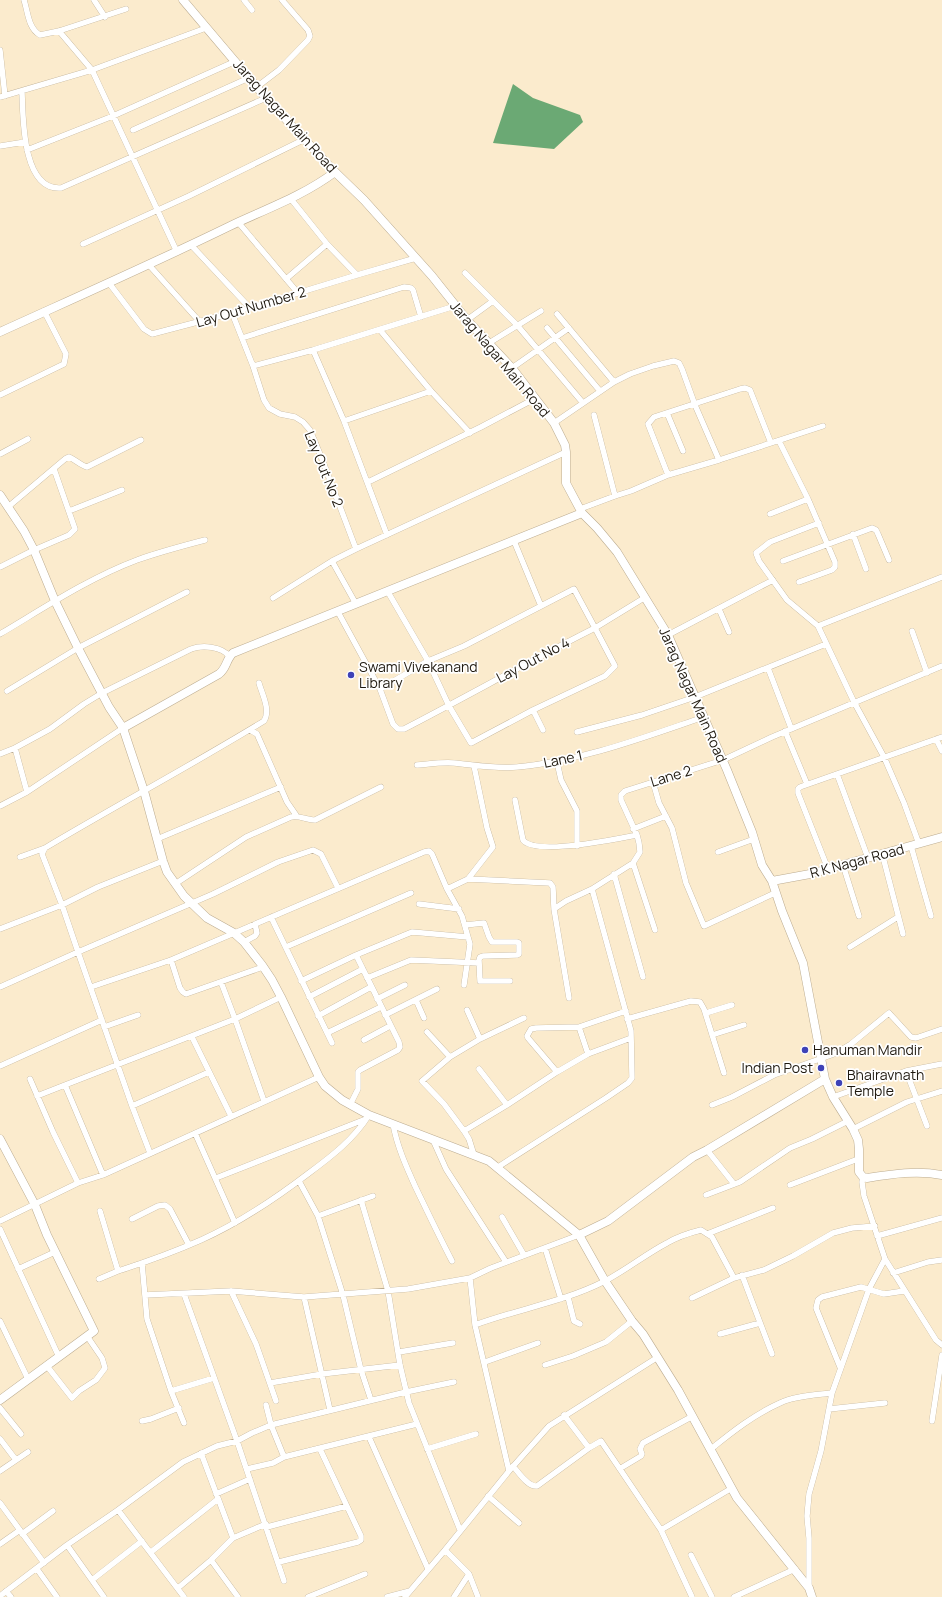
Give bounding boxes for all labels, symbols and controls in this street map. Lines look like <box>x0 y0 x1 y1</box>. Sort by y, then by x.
street label: Jarag Nagar Main Road <box>229 55 341 176</box>
street label: Lay Out Number 2 <box>194 282 308 331</box>
street label: Jarag Nagar Main Road <box>446 297 555 421</box>
street label: Lay Out No 2 <box>301 428 348 510</box>
street label: Jarag Nagar Main Road <box>655 624 732 765</box>
street label: Lay Out No 4 <box>493 632 573 687</box>
place label: Swami Vivekanand Library <box>359 657 478 692</box>
marker: Swami Vivekanand Library <box>346 670 356 680</box>
street label: Lane 1 <box>542 745 584 772</box>
street label: Lane 2 <box>648 760 694 791</box>
street label: R K Nagar Road <box>808 839 906 882</box>
place label: Hanuman Mandir <box>813 1040 922 1059</box>
marker: Hanuman Mandir <box>800 1045 810 1055</box>
place label: Indian Post <box>741 1058 813 1077</box>
marker: Indian Post <box>816 1063 826 1073</box>
place label: Bhairavnath Temple <box>847 1065 924 1100</box>
marker: Bhairavnath Temple <box>834 1078 844 1088</box>

